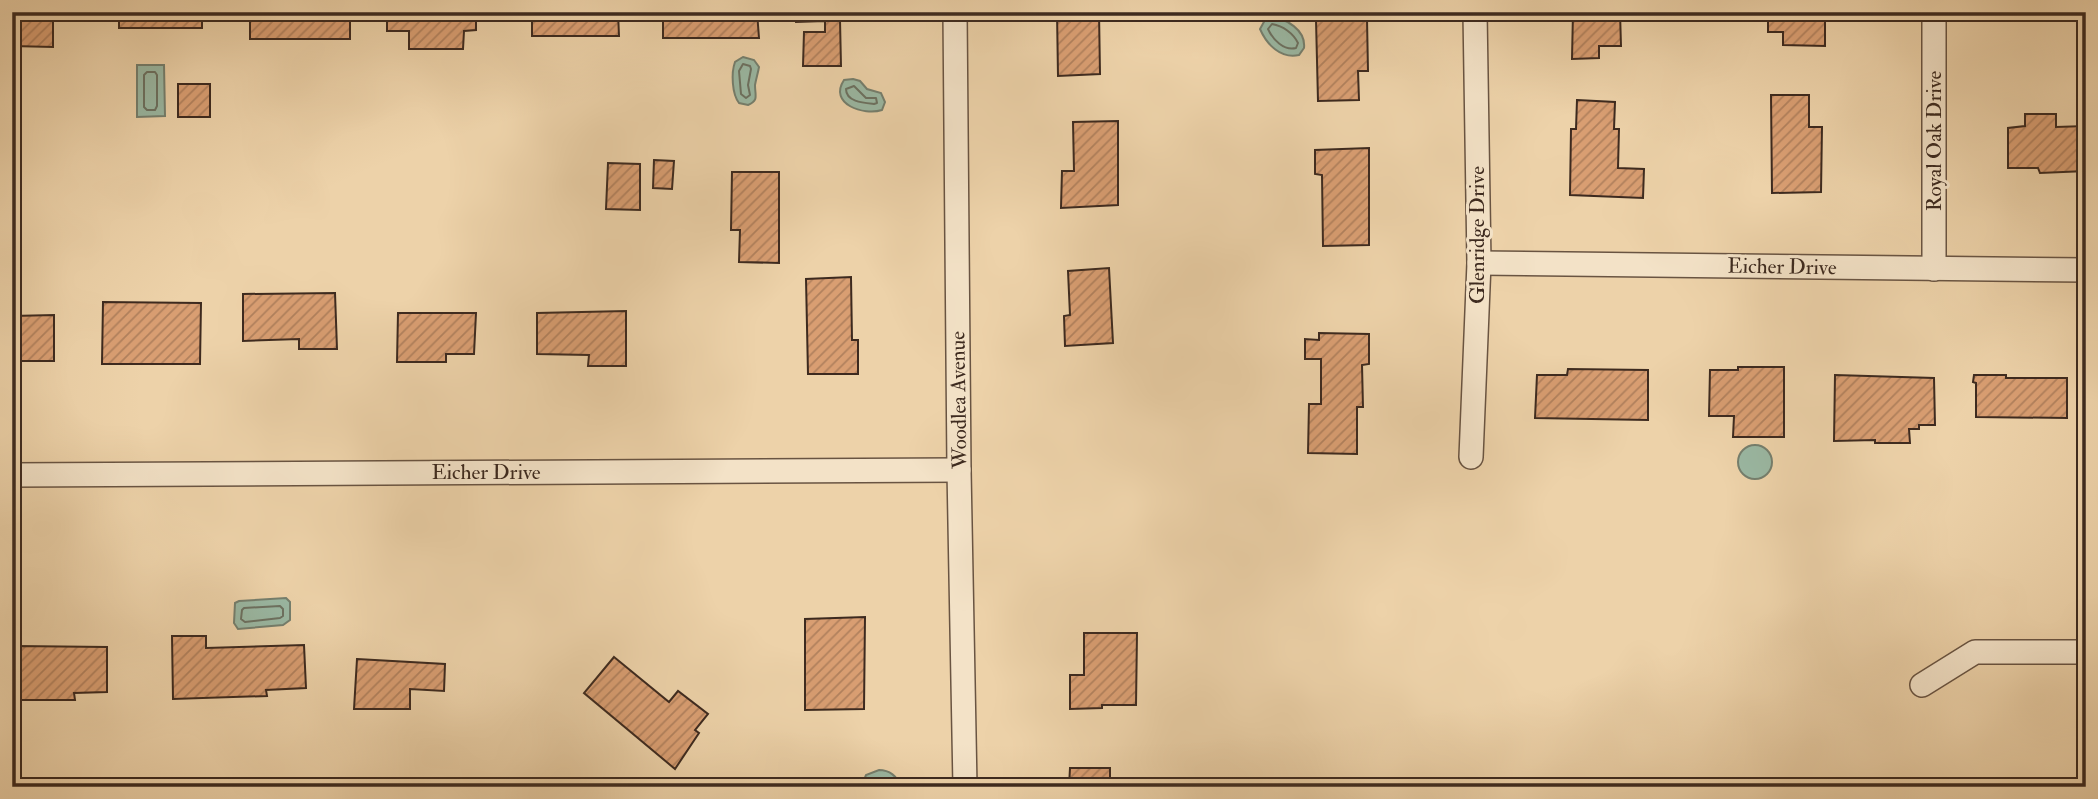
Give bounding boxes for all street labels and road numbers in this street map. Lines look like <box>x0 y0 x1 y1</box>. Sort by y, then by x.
street label: Royal Oak Drive <box>1921 70 1948 211</box>
street label: Glenridge Drive <box>1464 166 1491 304</box>
street label: Eicher Drive <box>1727 253 1837 281</box>
street label: Woodlea Avenue <box>944 331 974 470</box>
street label: Eicher Drive <box>431 459 541 486</box>

